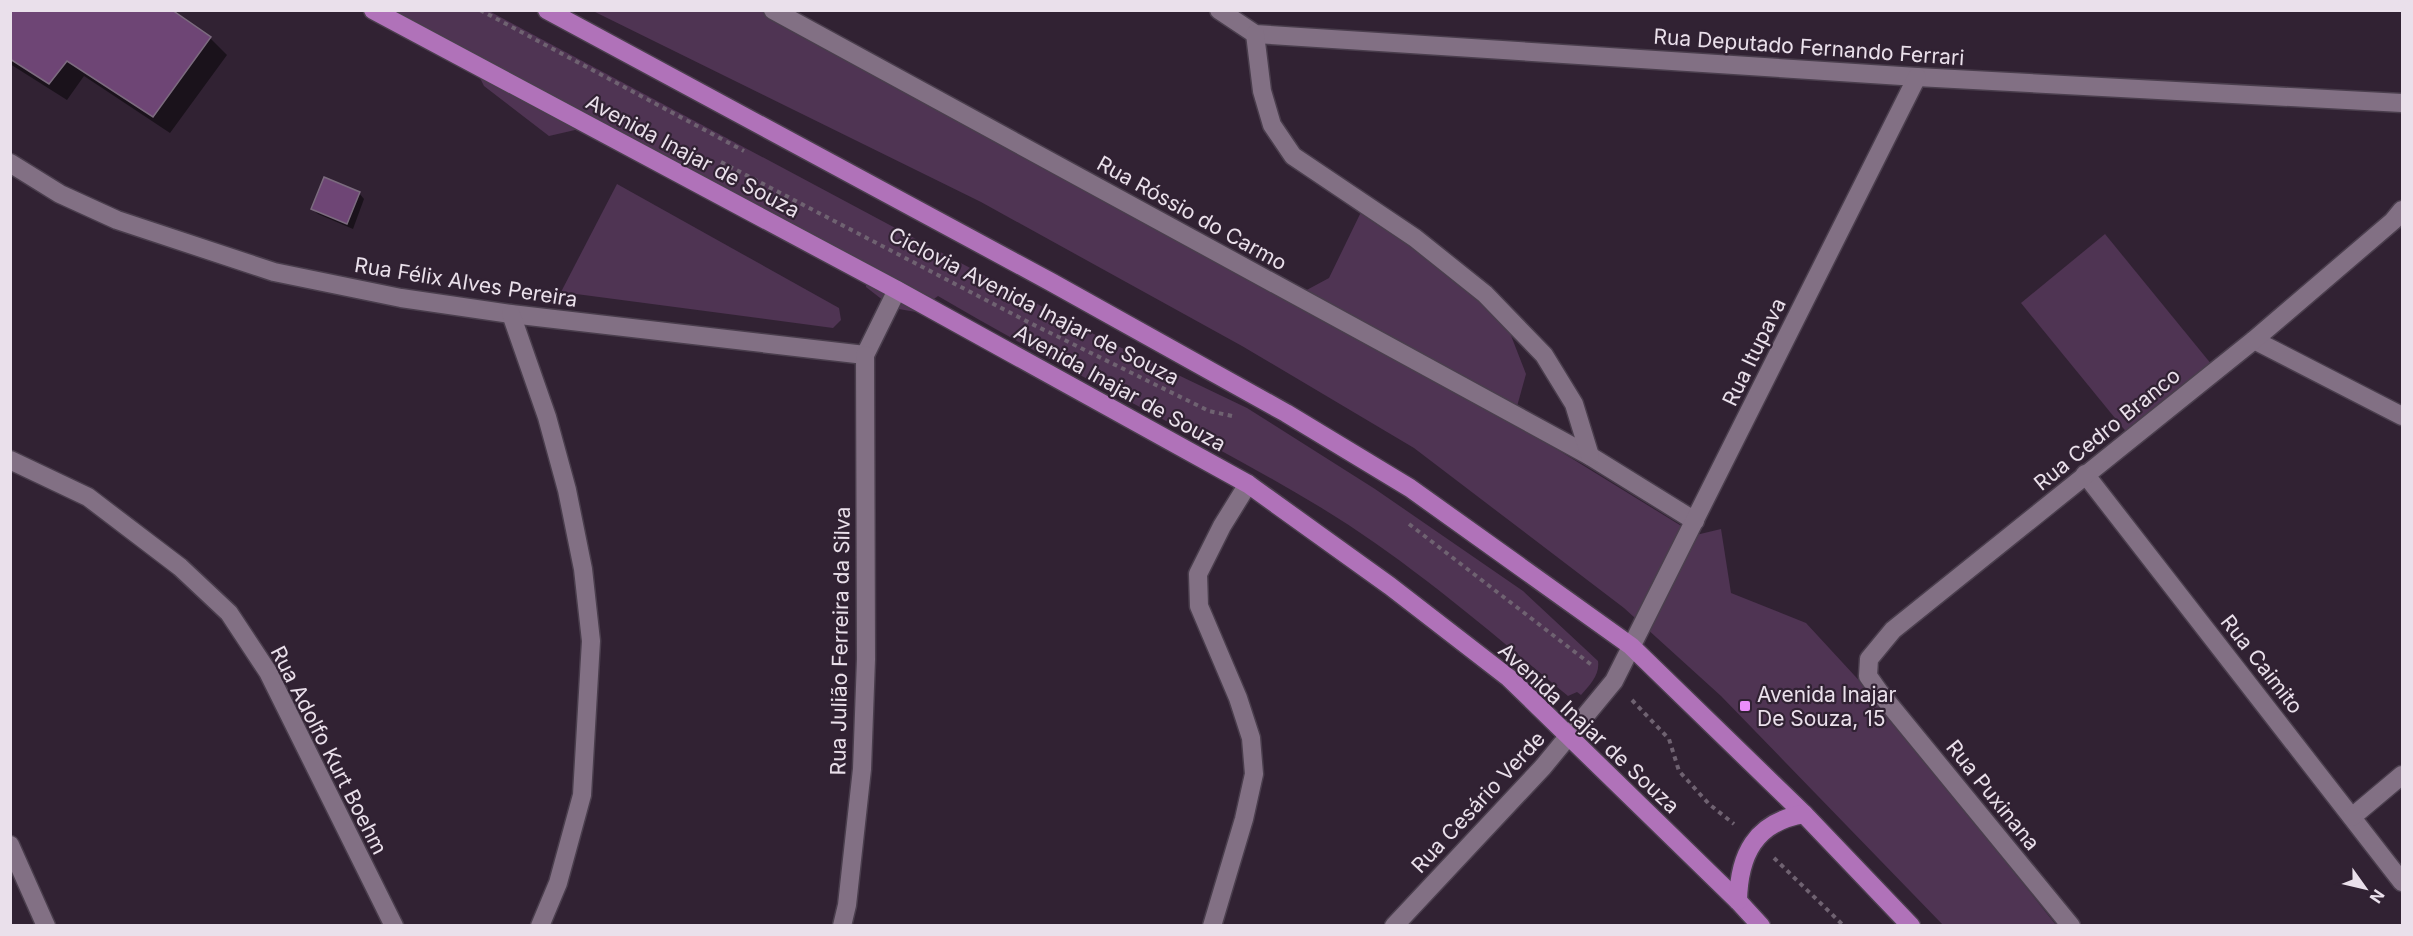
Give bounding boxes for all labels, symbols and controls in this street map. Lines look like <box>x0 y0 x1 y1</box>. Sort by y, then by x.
street label: Rua Deputado Fernando Ferrari <box>1653 24 1965 70</box>
street label: Avenida Inajar de Souza <box>582 89 804 223</box>
street label: Rua Róssio do Carmo <box>1093 150 1291 276</box>
street label: Ciclovia Avenida Inajar de Souza <box>885 222 1183 390</box>
street label: Rua Félix Alves Pereira <box>353 252 579 312</box>
street label: Rua Itupava <box>1717 294 1791 410</box>
street label: Avenida Inajar de Souza <box>1010 319 1230 457</box>
street label: Rua Cedro Branco <box>2029 362 2185 496</box>
street label: Rua Julião Ferreira da Silva <box>825 506 855 776</box>
street label: Rua Caimito <box>2216 610 2308 718</box>
street label: Avenida Inajar de Souza <box>1493 638 1685 818</box>
street label: Rua Adolfo Kurt Boehm <box>266 642 392 858</box>
place label: Avenida Inajar De Souza, 15 <box>1757 682 1896 731</box>
marker: Avenida Inajar De Souza, 15 <box>1738 699 1752 713</box>
street label: Rua Cesário Verde <box>1406 726 1550 878</box>
street label: Rua Puxinana <box>1941 735 2045 855</box>
north arrow <box>2335 858 2395 918</box>
text: N <box>2366 886 2389 907</box>

